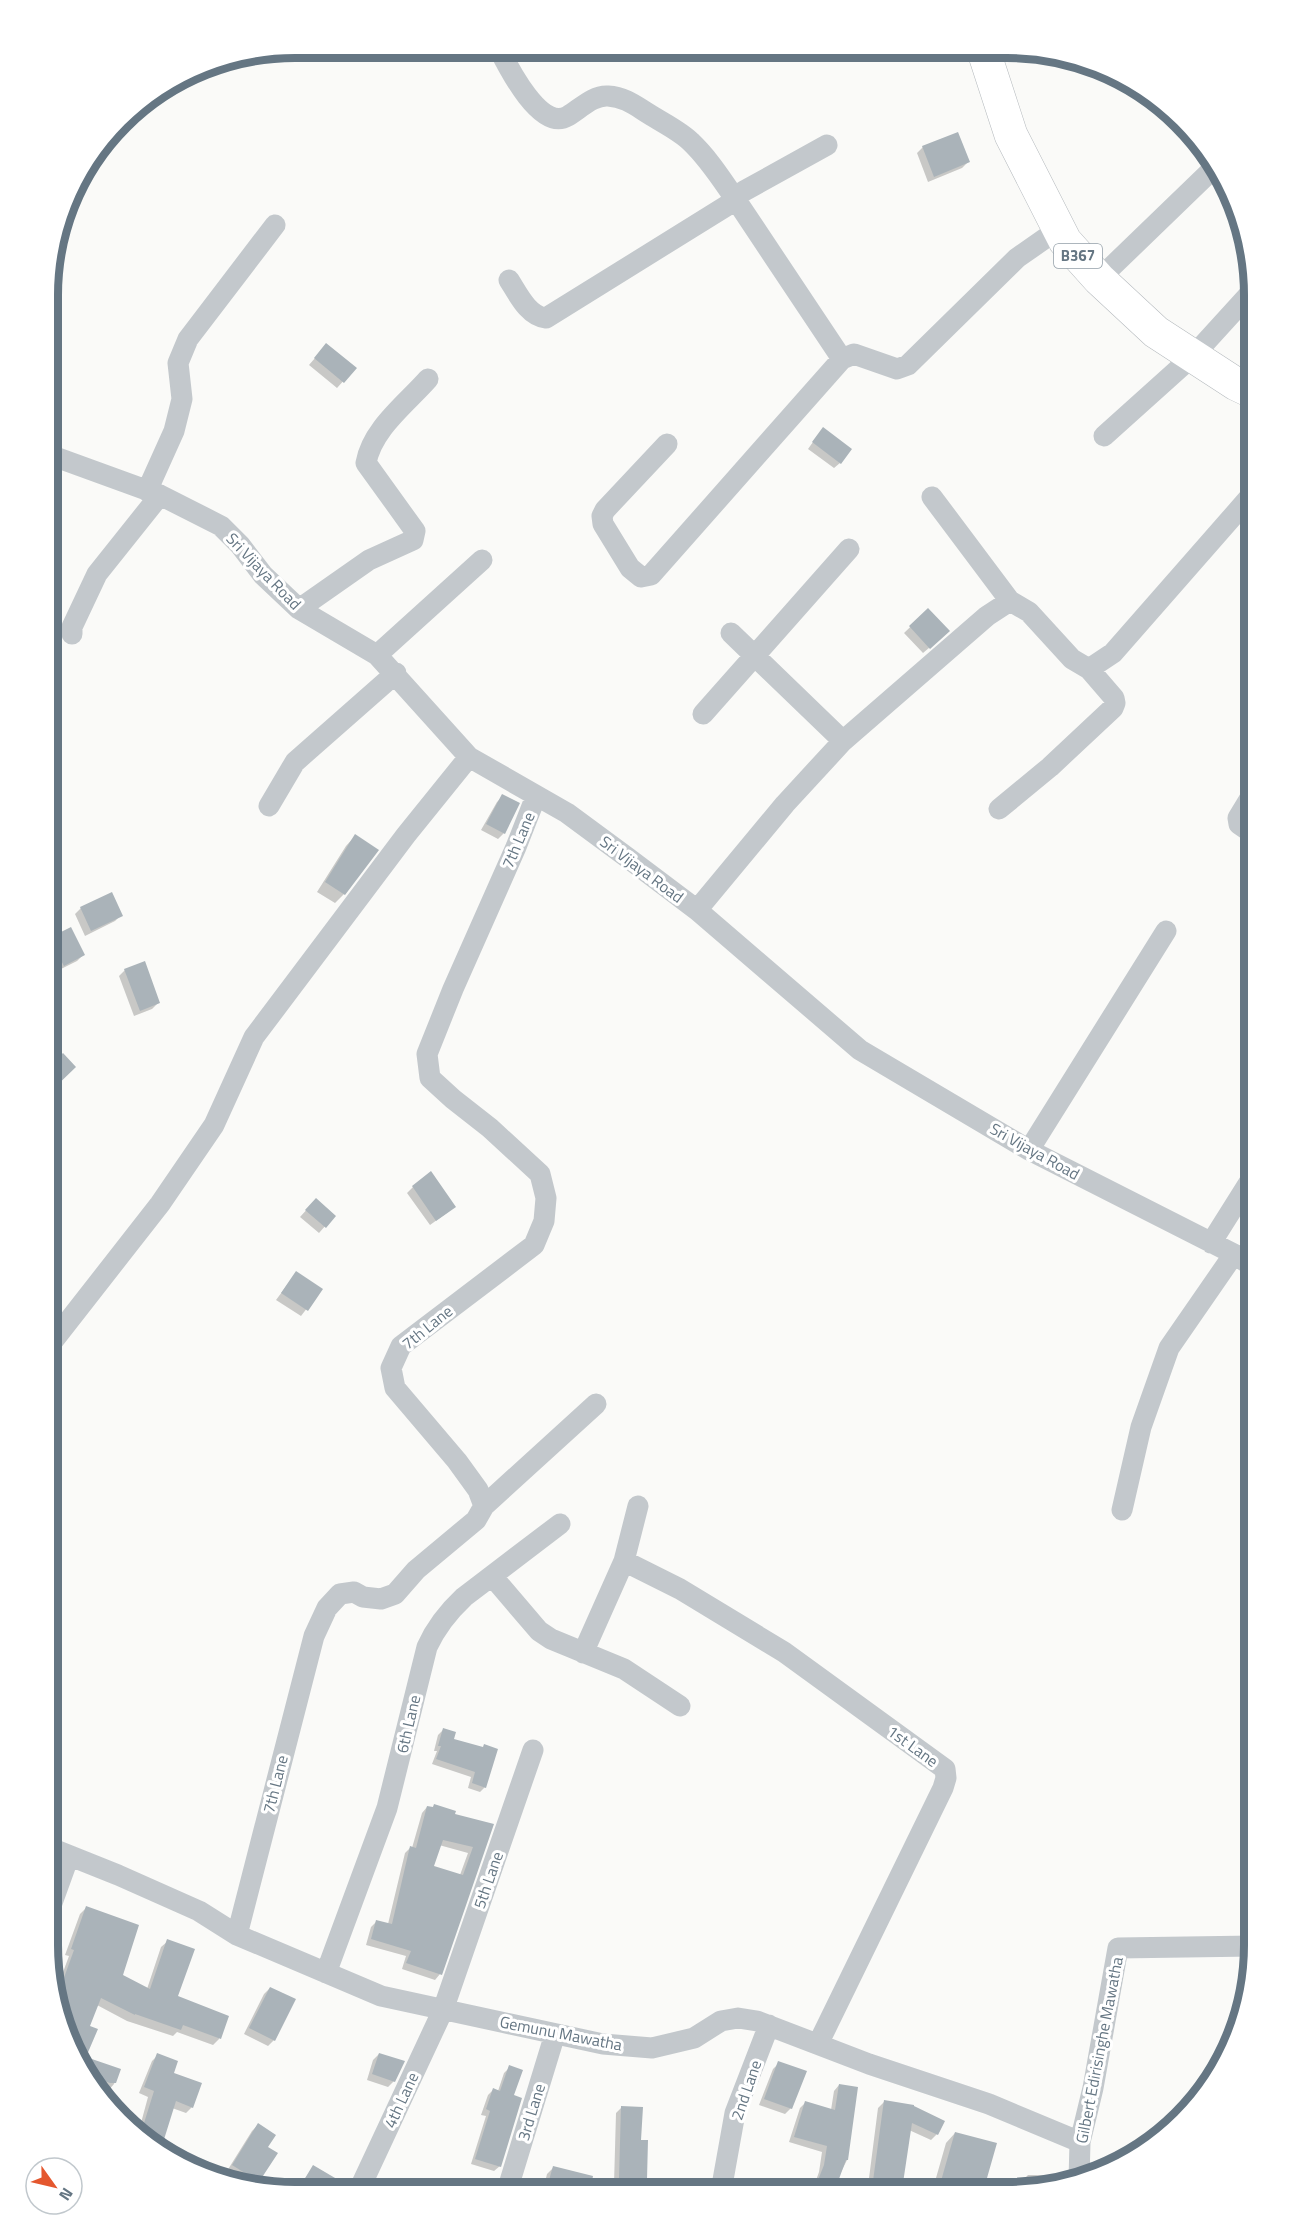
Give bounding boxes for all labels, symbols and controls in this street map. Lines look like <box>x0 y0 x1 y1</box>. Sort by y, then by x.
road number: B367 <box>1054 244 1102 268</box>
street label: Sri Vijaya Road <box>221 527 307 615</box>
street label: 7th Lane <box>495 808 541 872</box>
street label: Sri Vijaya Road <box>595 830 689 908</box>
street label: Sri Vijaya Road <box>986 1116 1084 1186</box>
street label: 7th Lane <box>397 1299 457 1355</box>
street label: 6th Lane <box>390 1693 426 1755</box>
street label: 1st Lane <box>883 1719 943 1773</box>
street label: 7th Lane <box>256 1752 294 1816</box>
street label: 5th Lane <box>467 1848 509 1912</box>
street label: Gilbert Edirisinghe Mawatha <box>1069 1955 1129 2145</box>
street label: Gemunu Mawatha <box>498 2009 624 2057</box>
street label: 2nd Lane <box>725 2057 767 2123</box>
street label: 4th Lane <box>378 2068 424 2132</box>
street label: 3rd Lane <box>511 2080 551 2144</box>
north arrow <box>24 2156 84 2216</box>
text: N <box>53 2183 79 2206</box>

